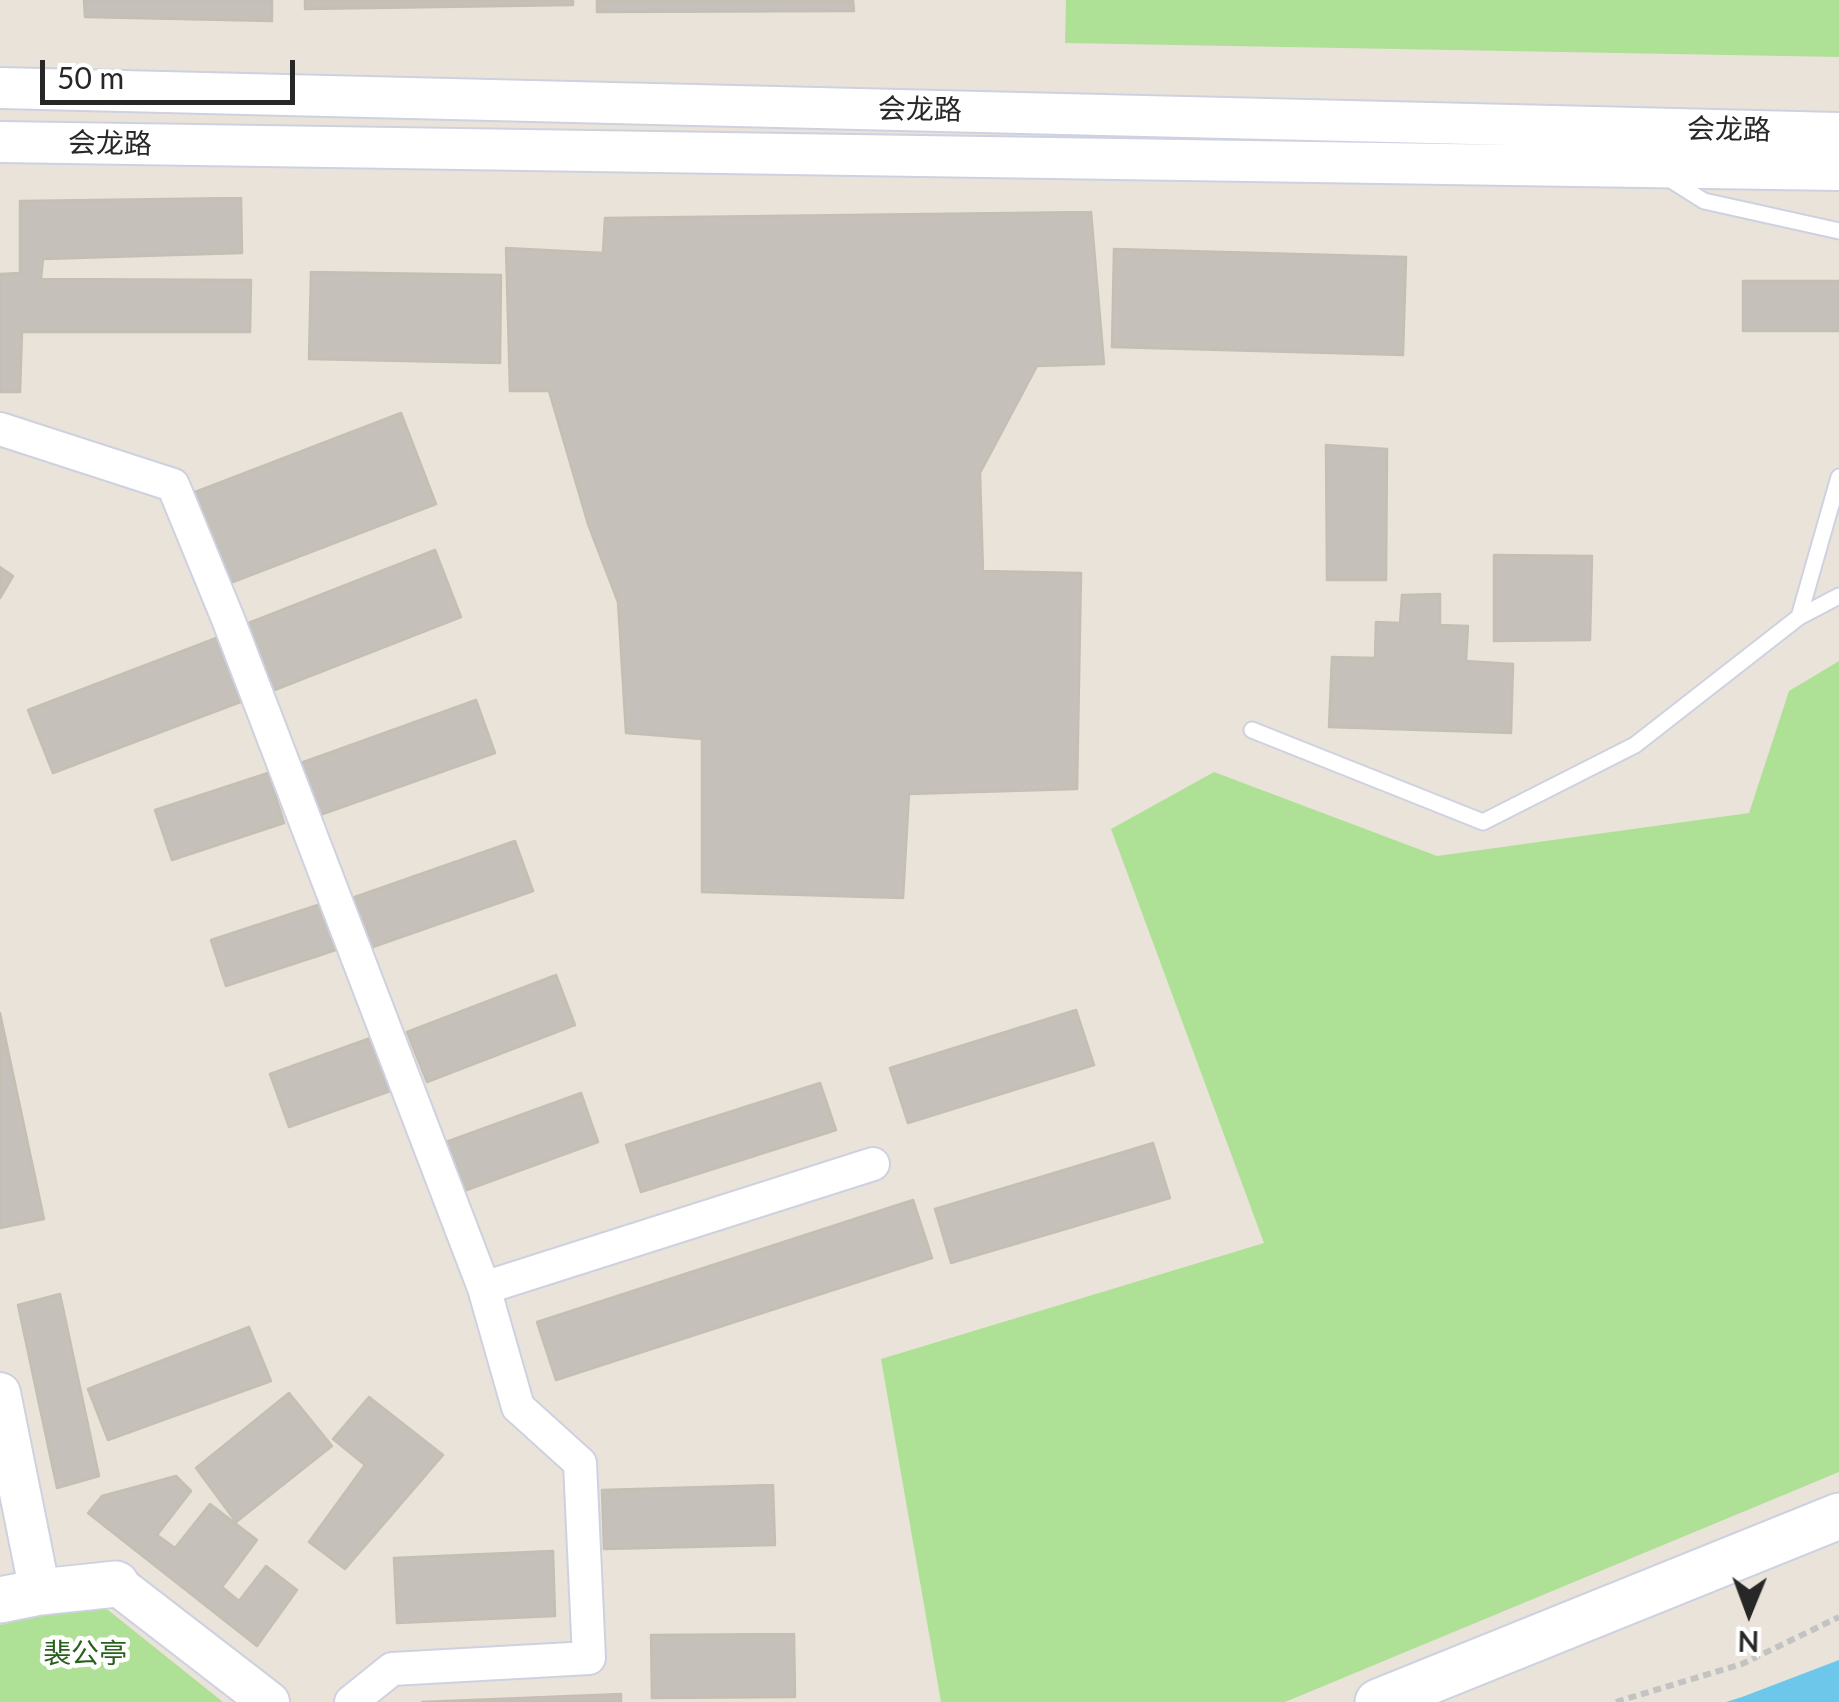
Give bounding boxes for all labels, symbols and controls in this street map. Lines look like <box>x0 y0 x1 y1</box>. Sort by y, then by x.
scale bar <box>45 40 300 102</box>
text: 50 m <box>57 59 124 95</box>
street label: 会龙路 <box>878 92 962 128</box>
street label: 会龙路 <box>1687 112 1771 148</box>
street label: 会龙路 <box>68 126 152 162</box>
north arrow <box>1699 1562 1799 1662</box>
text: N <box>1737 1625 1760 1659</box>
park label: 裴公亭 <box>43 1637 127 1671</box>

